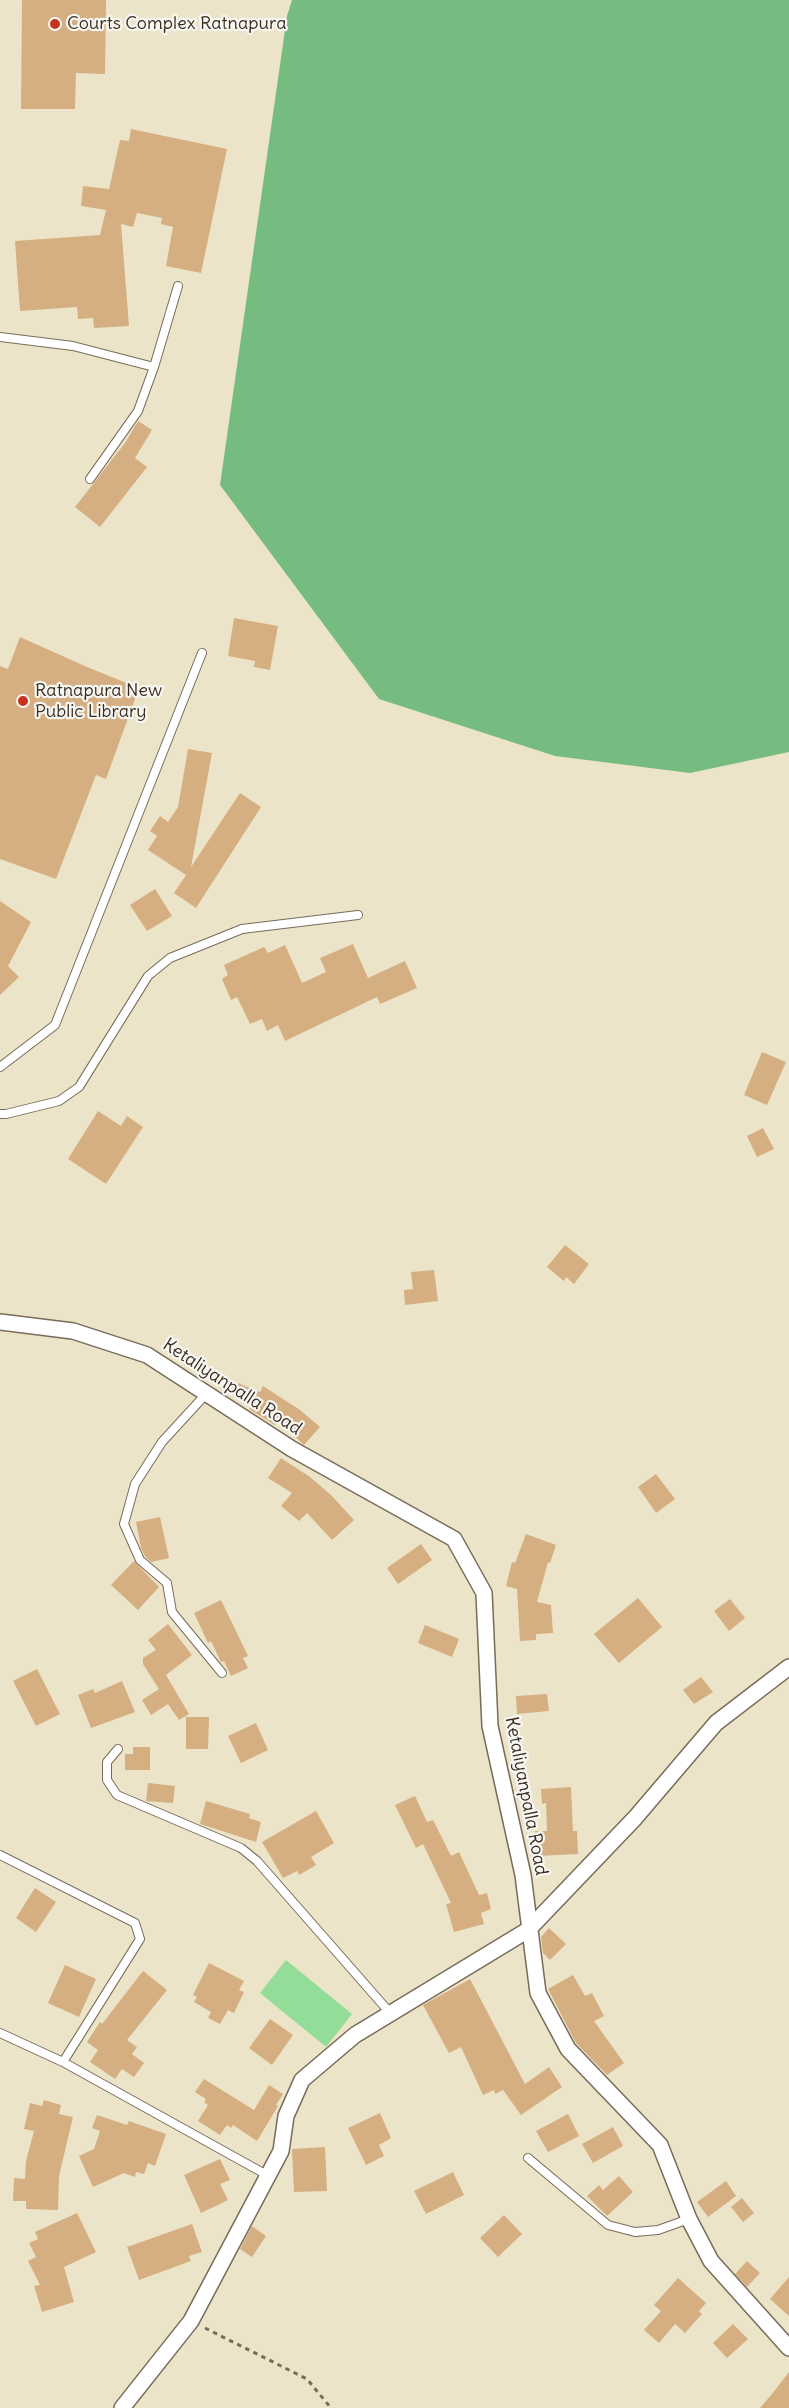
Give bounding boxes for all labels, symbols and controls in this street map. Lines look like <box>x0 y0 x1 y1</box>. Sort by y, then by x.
place label: Courts Complex Ratnapura <box>67 13 286 35</box>
marker: Courts Complex Ratnapura <box>48 17 62 31</box>
place label: Ratnapura New Public Library <box>35 680 162 722</box>
marker: Ratnapura New Public Library <box>16 694 30 708</box>
street label: Ketaliyanpalla Road <box>159 1334 305 1440</box>
street label: Ketaliyanpalla Road <box>500 1715 552 1877</box>

